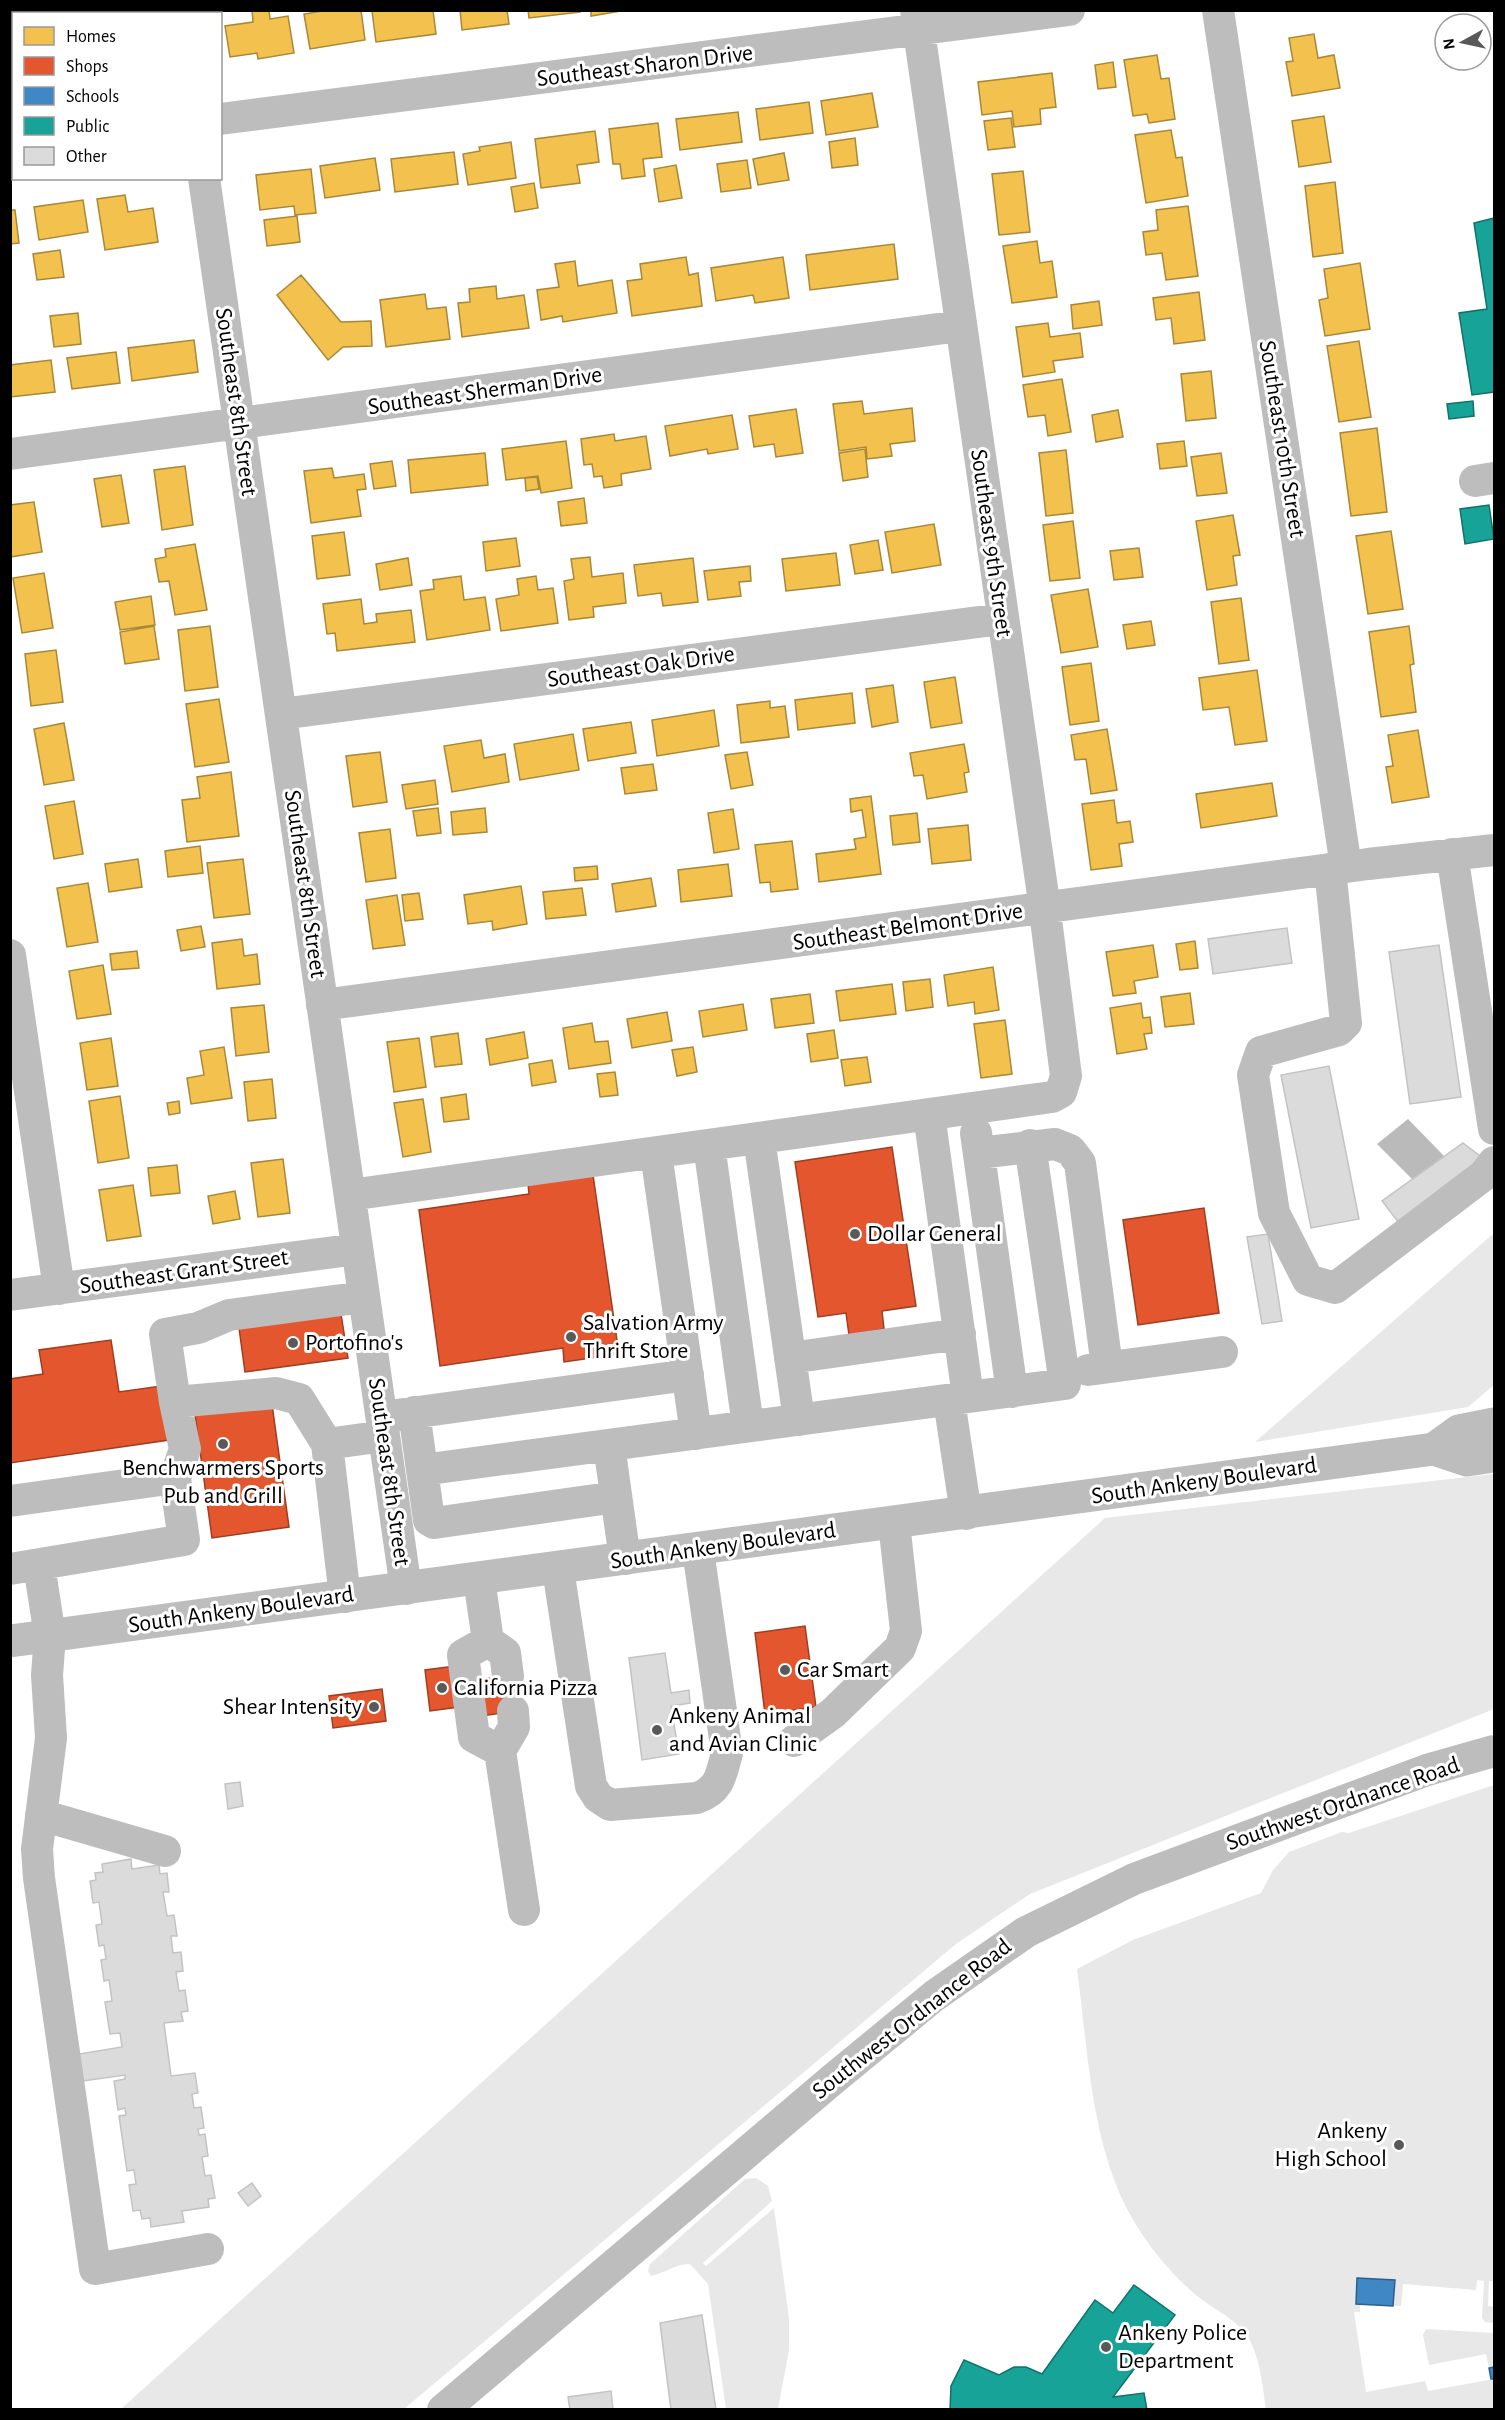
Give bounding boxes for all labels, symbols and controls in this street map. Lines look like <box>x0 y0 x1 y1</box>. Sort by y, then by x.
legend <box>12 12 222 180</box>
north arrow <box>1433 12 1493 72</box>
text: Homes <box>66 28 116 46</box>
text: N <box>1440 37 1458 51</box>
street label: Southeast Sharon Drive <box>536 41 754 91</box>
text: Shops <box>66 58 108 76</box>
text: Schools <box>66 88 119 106</box>
text: Public <box>66 118 109 136</box>
text: Other <box>66 148 107 166</box>
street label: Southeast 8th Street <box>211 306 261 498</box>
street label: Southeast 10th Street <box>1255 339 1309 540</box>
street label: Southeast Sherman Drive <box>366 363 604 419</box>
street label: Southeast 9th Street <box>966 447 1016 639</box>
street label: Southeast Oak Drive <box>546 642 736 692</box>
street label: Southeast 8th Street <box>280 788 330 980</box>
street label: Southeast Belmont Drive <box>791 899 1025 955</box>
place label: Dollar General <box>867 1222 1002 1246</box>
marker: Dollar General <box>848 1227 862 1241</box>
street label: Southeast Grant Street <box>78 1245 290 1299</box>
place label: Salvation Army Thrift Store <box>583 1311 723 1363</box>
marker: Salvation Army Thrift Store <box>564 1330 578 1344</box>
place label: Portofino's <box>305 1331 403 1355</box>
marker: Portofino's <box>286 1336 300 1350</box>
street label: Southeast 8th Street <box>364 1376 414 1568</box>
marker: Benchwarmers Sports Pub and Grill <box>216 1437 230 1451</box>
street label: South Ankeny Boulevard <box>1090 1453 1318 1509</box>
place label: Benchwarmers Sports Pub and Grill <box>122 1456 324 1508</box>
street label: South Ankeny Boulevard <box>609 1518 837 1574</box>
street label: South Ankeny Boulevard <box>127 1582 355 1638</box>
place label: Car Smart <box>797 1658 889 1682</box>
marker: Car Smart <box>778 1663 792 1677</box>
place label: California Pizza <box>454 1676 598 1700</box>
marker: California Pizza <box>435 1681 449 1695</box>
place label: Shear Intensity <box>223 1695 362 1719</box>
marker: Shear Intensity <box>367 1700 381 1714</box>
place label: Ankeny Animal and Avian Clinic <box>669 1704 817 1756</box>
marker: Ankeny Animal and Avian Clinic <box>650 1723 664 1737</box>
street label: Southwest Ordnance Road <box>1223 1753 1463 1855</box>
street label: Southwest Ordnance Road <box>808 1934 1016 2104</box>
place label: Ankeny High School <box>1275 2119 1387 2171</box>
marker: Ankeny High School <box>1392 2138 1406 2152</box>
place label: Ankeny Police Department <box>1118 2321 1247 2373</box>
marker: Ankeny Police Department <box>1099 2340 1113 2354</box>

